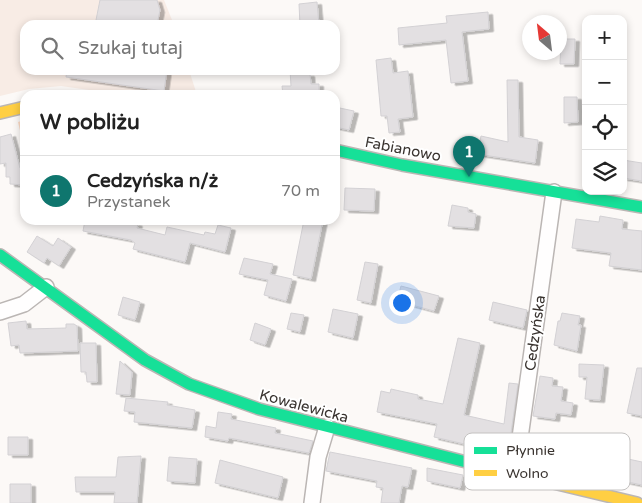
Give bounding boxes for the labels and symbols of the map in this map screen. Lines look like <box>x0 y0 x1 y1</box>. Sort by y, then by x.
north arrow <box>522 15 567 60</box>
street label: Fabianowo <box>363 133 443 165</box>
pin: 1 <box>453 136 485 177</box>
your location <box>389 290 415 316</box>
street label: Cedzyńska <box>521 294 549 372</box>
street label: Kowalewicka <box>257 385 351 427</box>
legend <box>464 433 630 490</box>
text: Płynnie <box>506 442 555 459</box>
text: Wolno <box>506 465 549 482</box>

